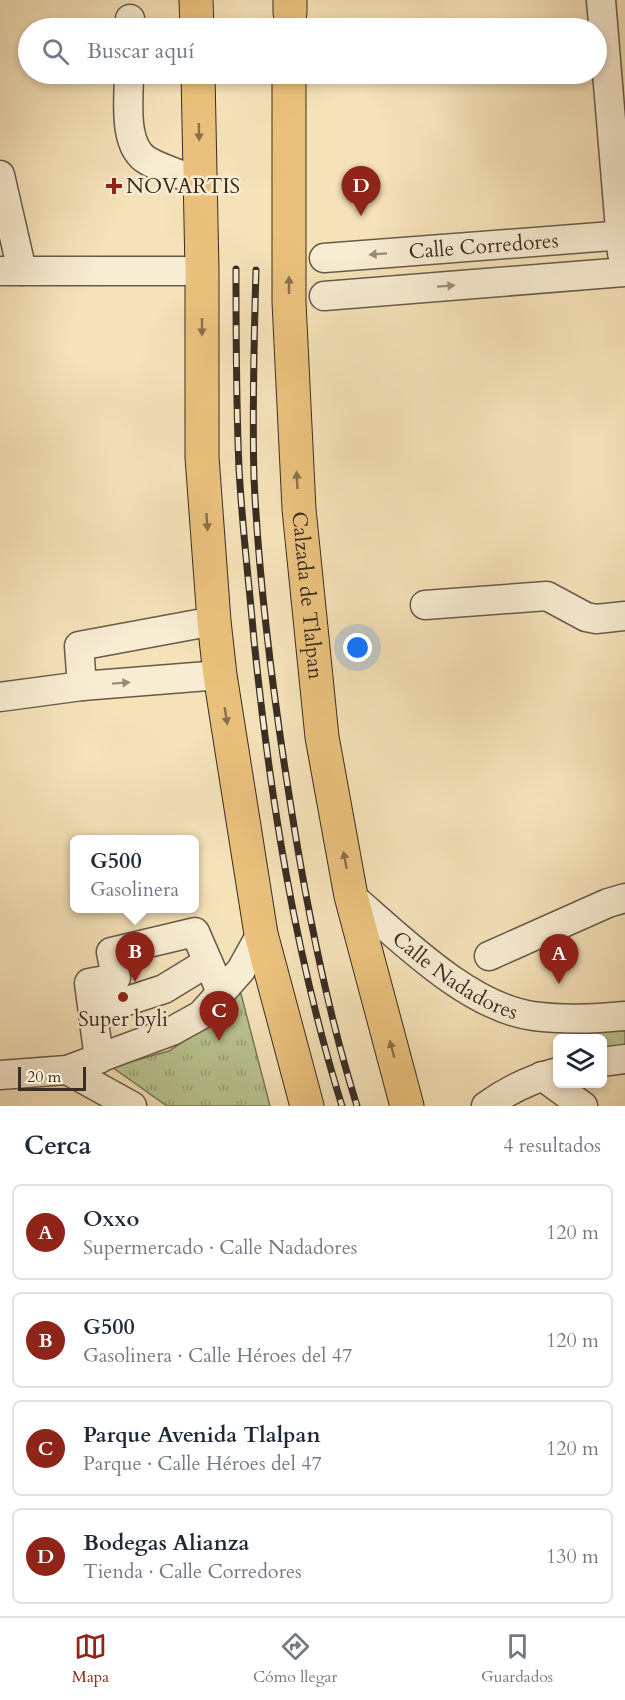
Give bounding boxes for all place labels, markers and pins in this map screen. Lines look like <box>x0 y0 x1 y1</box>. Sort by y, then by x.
pin: D <box>342 166 380 216</box>
place label: NOVARTIS <box>126 172 240 201</box>
marker: NOVARTIS <box>107 179 121 193</box>
pin: B <box>116 932 154 982</box>
pin: A <box>540 934 578 984</box>
marker: Super byli <box>116 990 130 1004</box>
pin: C <box>200 992 238 1041</box>
place label: Super byli <box>78 1005 168 1034</box>

